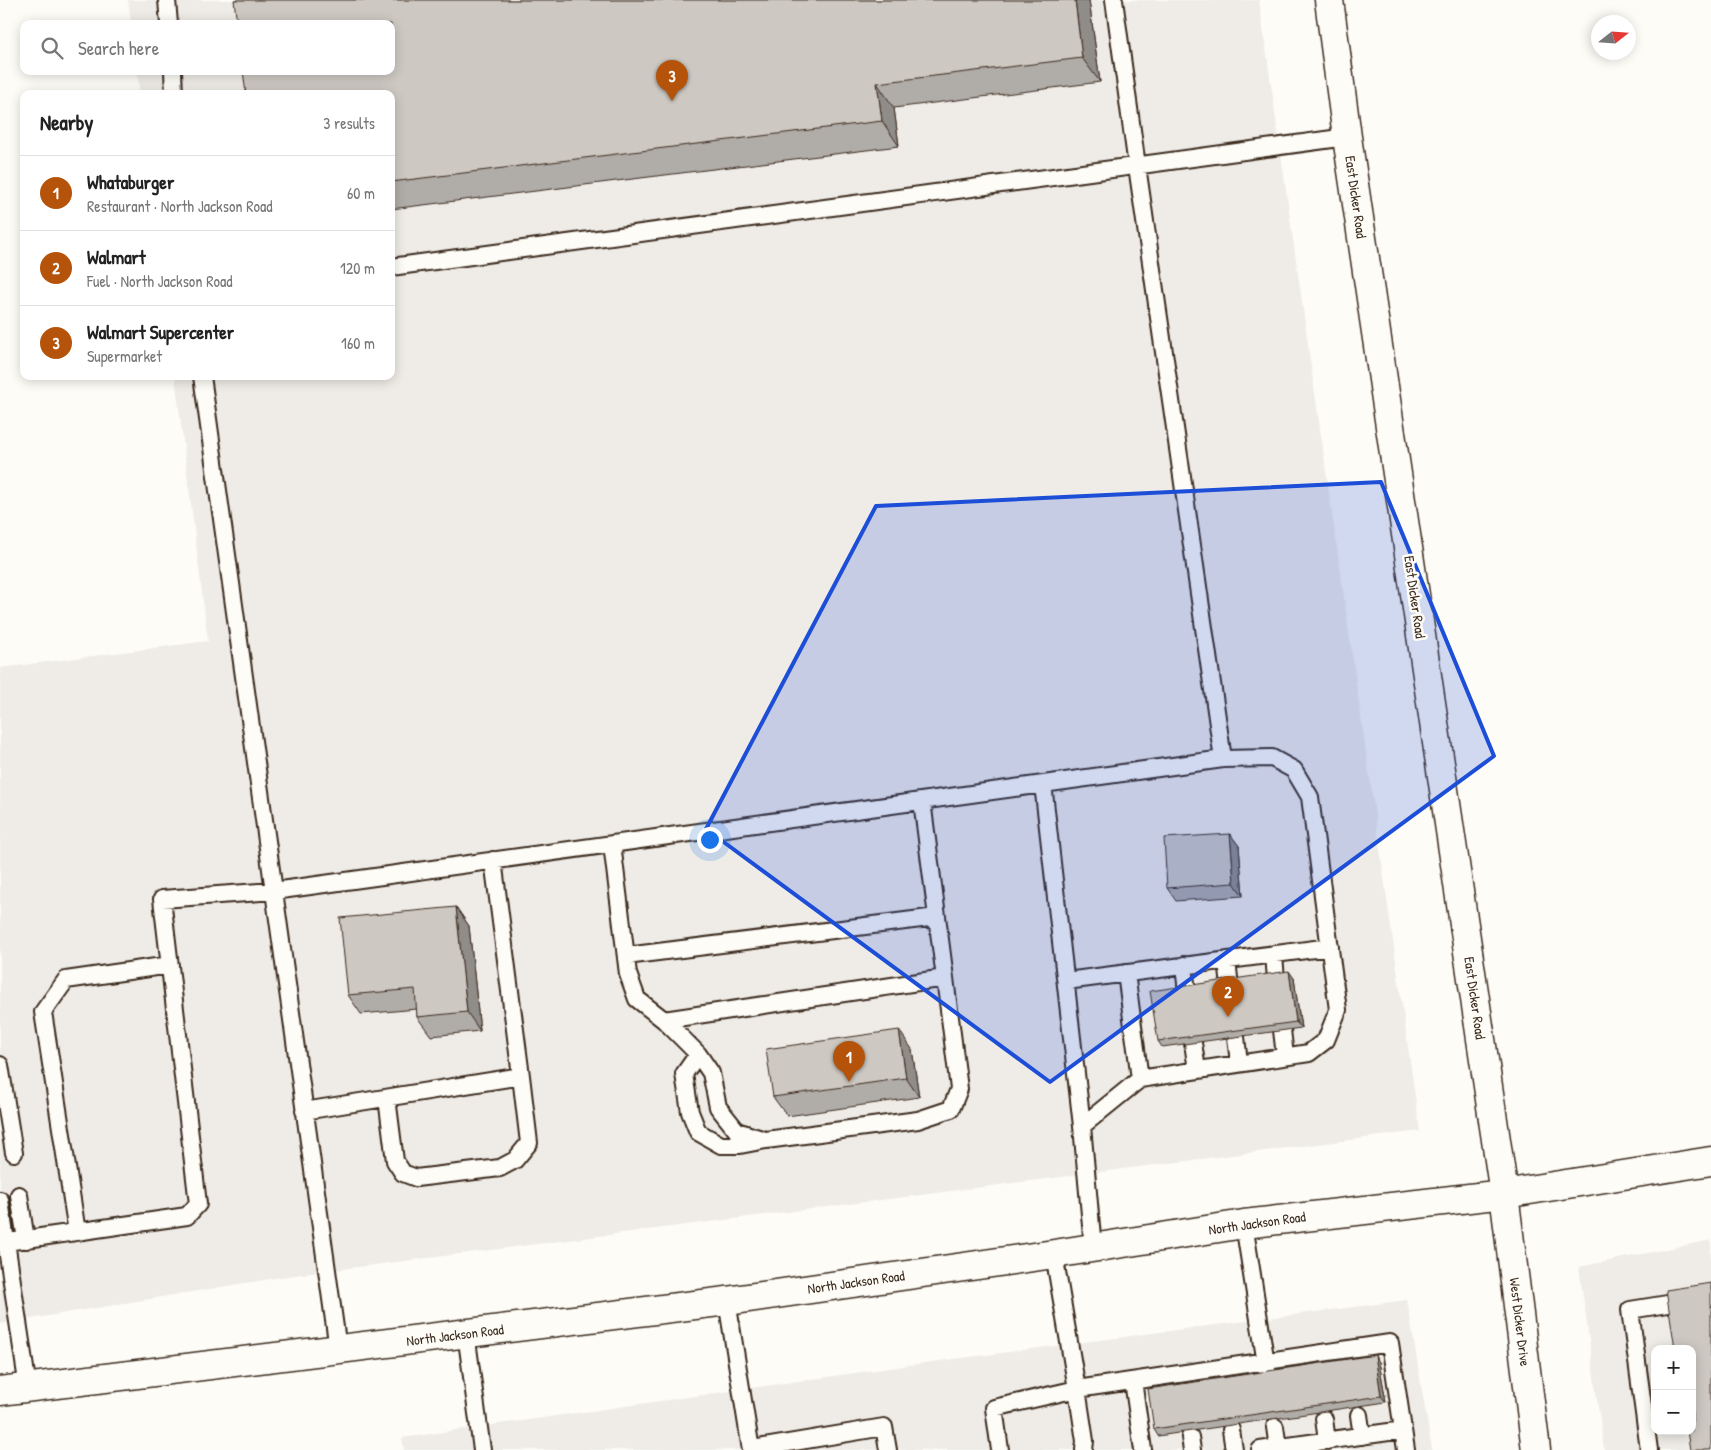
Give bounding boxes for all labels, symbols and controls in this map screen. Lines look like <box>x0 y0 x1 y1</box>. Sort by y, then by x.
north arrow <box>1591 15 1636 60</box>
search box <box>20 20 395 75</box>
icon: search <box>38 34 66 62</box>
text: Search here <box>78 35 159 61</box>
pin: 3 <box>656 60 688 101</box>
text: Nearby <box>40 108 93 137</box>
text: 3 results <box>323 112 375 134</box>
street label: East Dicker Road <box>1341 154 1372 240</box>
text: Whataburger <box>87 169 174 195</box>
text: 1 <box>53 182 59 204</box>
text: 60 m <box>347 182 375 204</box>
text: Restaurant · North Jackson Road <box>87 195 273 217</box>
text: Walmart <box>87 244 145 270</box>
text: 2 <box>52 257 60 279</box>
text: 120 m <box>340 257 375 279</box>
text: Fuel · North Jackson Road <box>87 270 232 292</box>
text: Walmart Supercenter <box>87 319 234 345</box>
text: 3 <box>52 332 60 354</box>
text: 160 m <box>341 332 375 354</box>
text: Supermarket <box>87 345 162 367</box>
street label: East Dicker Road <box>1400 554 1431 640</box>
your location <box>697 827 723 853</box>
street label: East Dicker Road <box>1460 955 1491 1041</box>
pin: 2 <box>1212 976 1244 1017</box>
pin: 1 <box>833 1041 865 1082</box>
street label: North Jackson Road <box>1207 1206 1307 1239</box>
street label: North Jackson Road <box>806 1265 906 1298</box>
street label: West Dicker Drive <box>1506 1277 1535 1368</box>
street label: North Jackson Road <box>405 1319 505 1350</box>
map controls <box>1651 1345 1696 1435</box>
button: + <box>1651 1345 1696 1390</box>
button: − <box>1651 1390 1696 1435</box>

